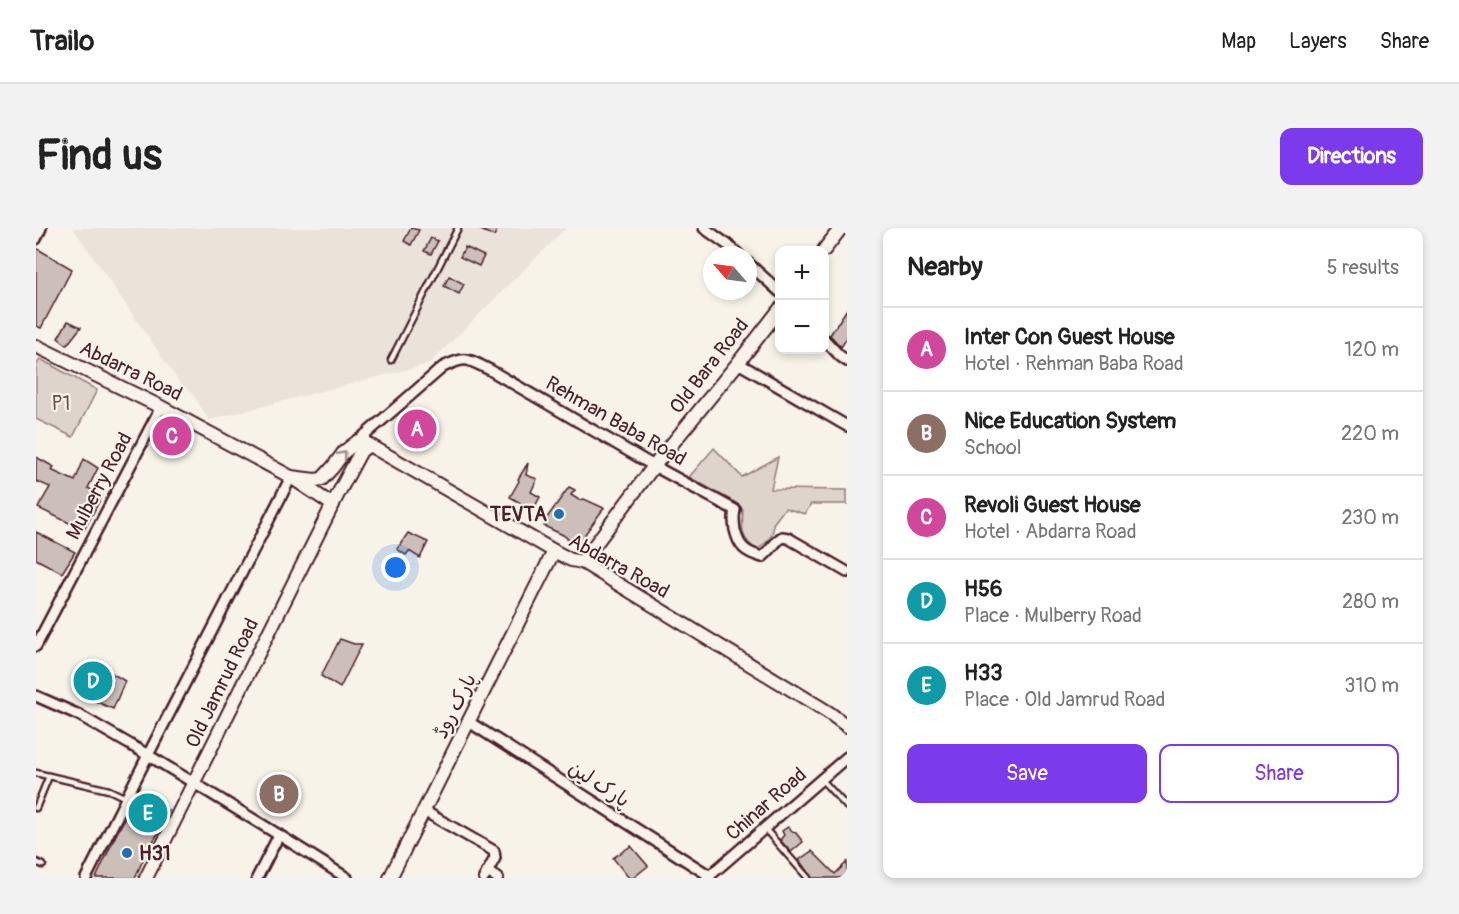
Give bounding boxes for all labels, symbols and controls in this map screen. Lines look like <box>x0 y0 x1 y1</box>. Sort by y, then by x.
text: Trailo <box>30 24 94 59</box>
text: Map <box>1221 28 1256 55</box>
text: Layers <box>1289 28 1347 55</box>
text: Share <box>1380 28 1429 55</box>
button: Directions <box>1280 128 1423 185</box>
text: Find us <box>36 130 162 182</box>
north arrow <box>703 246 757 300</box>
map controls <box>775 246 829 354</box>
button: + <box>775 246 829 300</box>
text: Nearby <box>907 251 983 283</box>
text: 5 results <box>1327 255 1399 280</box>
button: − <box>775 300 829 354</box>
street label: Old Bara Road <box>664 313 754 419</box>
text: Inter Con Guest House <box>964 323 1175 351</box>
street label: Abdarra Road <box>76 335 186 407</box>
text: A <box>920 337 933 362</box>
text: 120 m <box>1344 337 1399 362</box>
text: Hotel · Rehman Baba Road <box>964 351 1184 376</box>
street label: Rehman Baba Road <box>541 371 691 471</box>
park label: P1 <box>52 391 70 416</box>
pin: A <box>398 406 436 452</box>
text: Nice Education System <box>964 407 1176 435</box>
pin: C <box>152 414 192 458</box>
text: B <box>921 421 932 446</box>
text: 220 m <box>1341 421 1399 446</box>
street label: Mulberry Road <box>60 428 138 544</box>
text: School <box>964 435 1021 460</box>
one-way arrow <box>336 451 347 462</box>
text: Revoli Guest House <box>964 491 1141 519</box>
place label: TEVTA <box>489 502 547 527</box>
text: C <box>920 505 933 530</box>
text: 230 m <box>1342 505 1399 530</box>
marker: TEVTA <box>552 507 566 521</box>
text: Hotel · Abdarra Road <box>964 519 1136 544</box>
street label: Abdarra Road <box>564 528 674 604</box>
your location <box>381 553 410 582</box>
text: H56 <box>964 575 1003 603</box>
text: D <box>920 589 933 614</box>
text: 280 m <box>1342 589 1399 614</box>
text: Place · Mulberry Road <box>964 603 1142 628</box>
street label: Old Jamrud Road <box>180 614 264 752</box>
pin: D <box>74 658 112 704</box>
text: H33 <box>964 659 1002 687</box>
street label: پارک روڈ <box>428 669 482 743</box>
text: E <box>921 673 932 698</box>
text: 310 m <box>1344 673 1399 698</box>
text: Place · Old Jamrud Road <box>964 687 1165 712</box>
button: Save <box>907 744 1147 803</box>
button: Share <box>1159 744 1399 803</box>
street label: پارک لین <box>564 755 634 813</box>
street label: Chinar Road <box>721 762 811 846</box>
pin: B <box>260 772 298 816</box>
pin: E <box>128 790 168 836</box>
place label: H31 <box>139 841 171 866</box>
marker: H31 <box>120 846 134 860</box>

